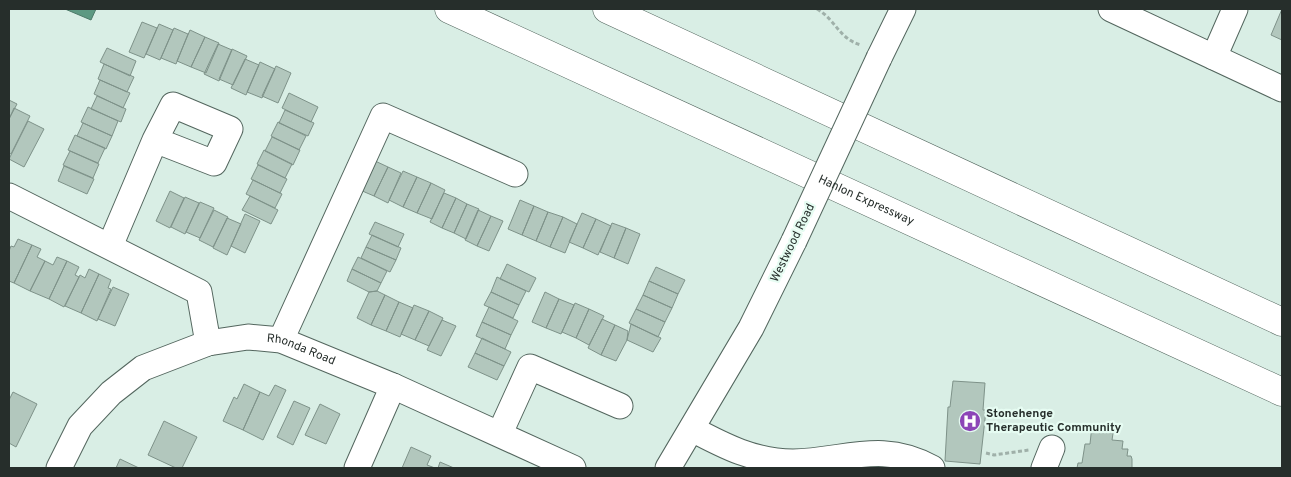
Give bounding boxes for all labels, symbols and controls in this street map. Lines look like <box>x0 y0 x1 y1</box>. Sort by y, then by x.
street label: Hanlon Expressway <box>815 172 917 230</box>
street label: Westwood Road <box>767 201 819 285</box>
street label: Rhonda Road <box>266 331 338 369</box>
place label: Stonehenge Therapeutic Community <box>986 406 1121 436</box>
hospital icon: Stonehenge Therapeutic Community <box>958 409 982 433</box>

